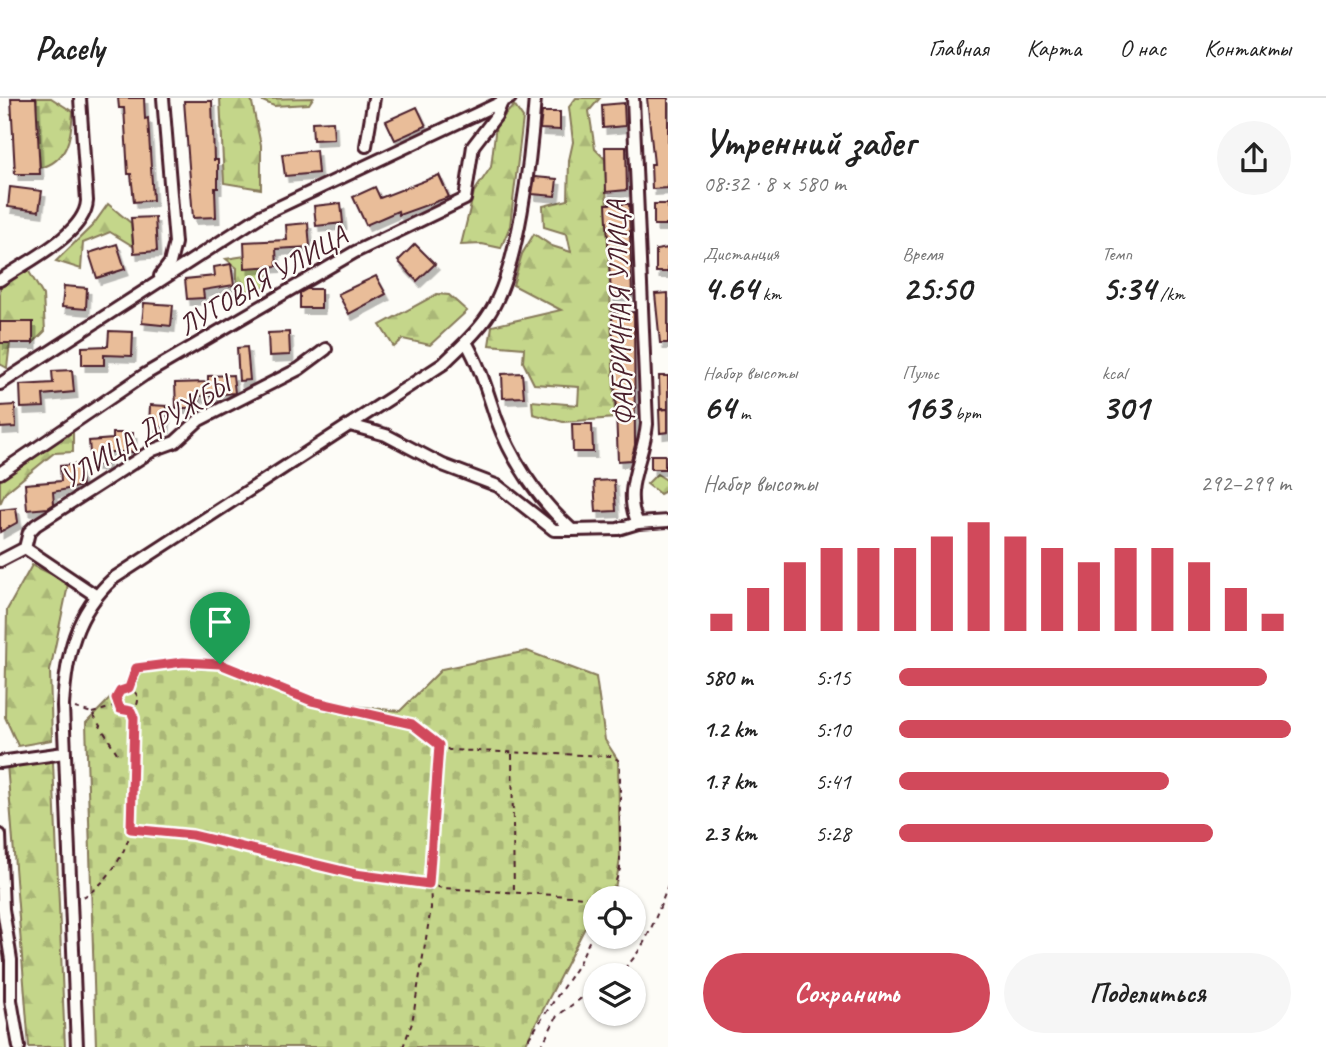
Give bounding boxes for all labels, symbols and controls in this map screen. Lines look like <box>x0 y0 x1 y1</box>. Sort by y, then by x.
text: Pacely <box>35 27 104 69</box>
text: Главная <box>928 33 989 63</box>
text: Карта <box>1027 33 1081 63</box>
text: О нас <box>1119 33 1166 63</box>
text: Контакты <box>1204 33 1291 63</box>
text: Утренний забег <box>703 119 915 166</box>
button: share <box>1217 121 1291 195</box>
text: 08:32 · 8 × 580 m <box>703 169 846 198</box>
street label: ФАБРИЧНАЯ УЛИЦА <box>598 198 641 426</box>
street label: ЛУГОВАЯ УЛИЦА <box>171 217 355 343</box>
text: Дистанция <box>703 242 779 266</box>
text: Время <box>902 242 942 266</box>
text: Темп <box>1102 242 1132 266</box>
text: 4.64 <box>703 266 758 311</box>
text: 25:50 <box>902 266 971 311</box>
text: 5:34 <box>1102 266 1155 311</box>
text: km <box>758 282 781 306</box>
text: /km <box>1155 282 1185 306</box>
text: Набор высоты <box>703 361 797 385</box>
text: Пульс <box>902 361 939 385</box>
text: kcal <box>1102 361 1127 385</box>
street label: УЛИЦА ДРУЖБЫ <box>54 365 240 496</box>
text: 64 <box>703 385 735 430</box>
text: 163 <box>902 385 950 430</box>
text: 301 <box>1102 385 1149 430</box>
text: m <box>735 401 751 425</box>
text: bpm <box>950 401 981 425</box>
text: Набор высоты <box>703 469 817 498</box>
text: 292–299 m <box>1200 469 1291 498</box>
pin <box>190 592 250 664</box>
icon: arrive <box>201 603 239 641</box>
text: 580 m <box>703 663 752 692</box>
text: 5:15 <box>815 663 851 692</box>
text: 1.2 km <box>703 715 757 744</box>
text: 5:10 <box>815 715 851 744</box>
text: 1.7 km <box>703 767 756 796</box>
text: 5:41 <box>815 767 851 796</box>
text: 2.3 km <box>703 819 757 848</box>
text: 5:28 <box>815 819 851 848</box>
map controls <box>583 886 646 1026</box>
button: locate <box>583 886 646 949</box>
button: Сохранить <box>703 953 990 1033</box>
button: Поделиться <box>1004 953 1291 1033</box>
button: layers <box>583 963 646 1026</box>

